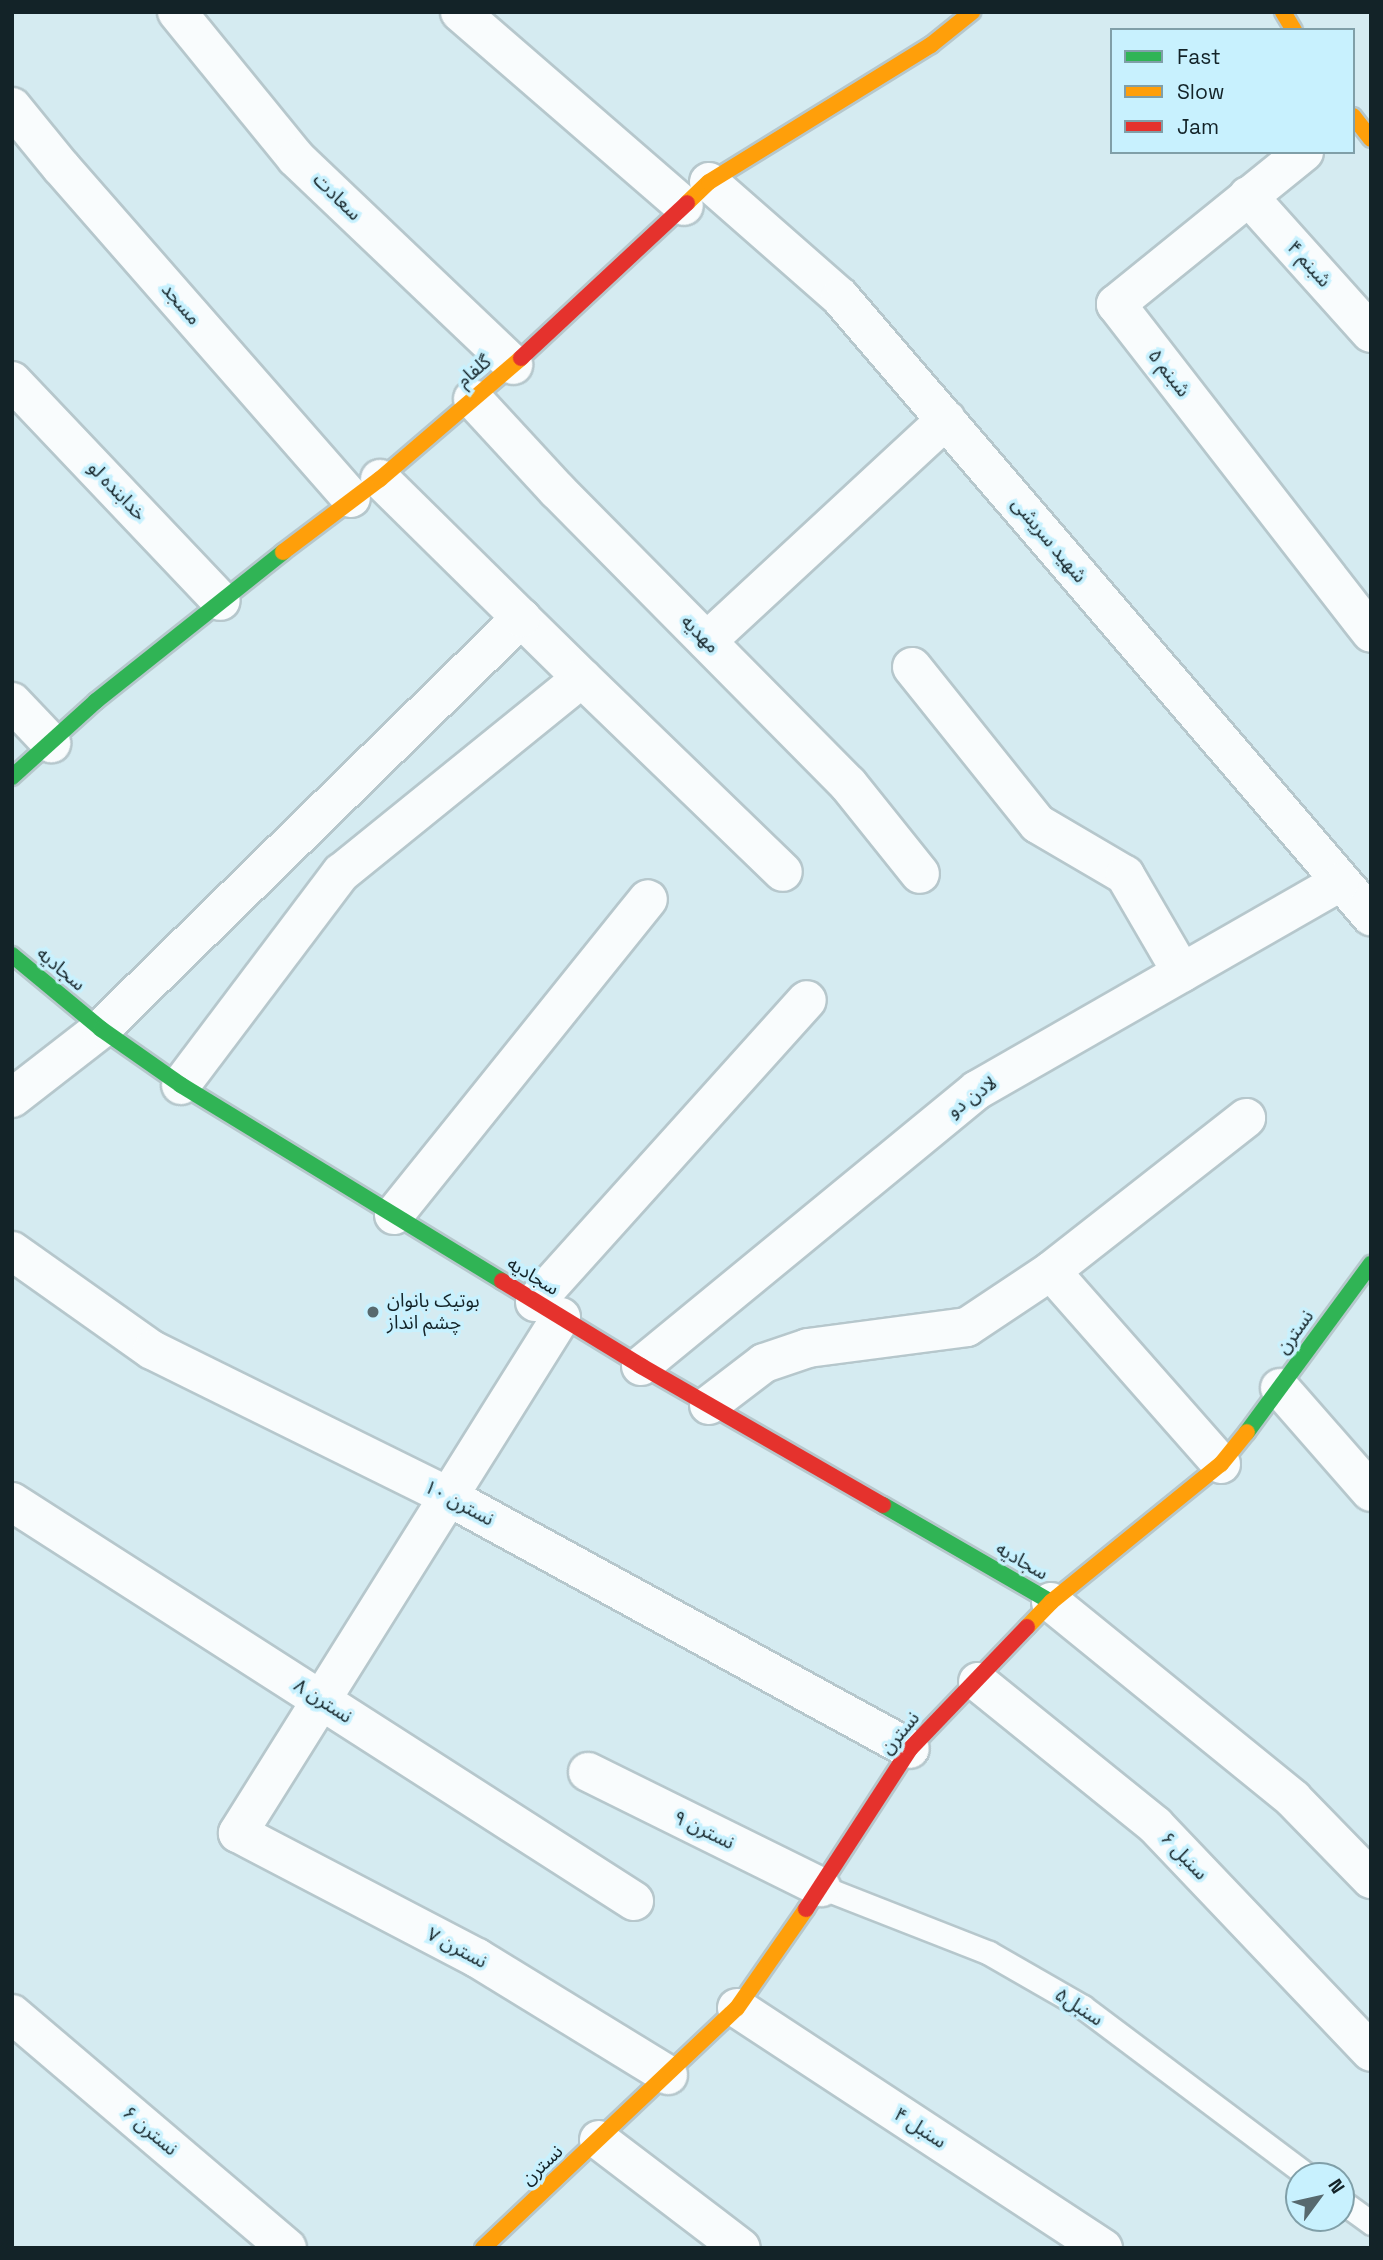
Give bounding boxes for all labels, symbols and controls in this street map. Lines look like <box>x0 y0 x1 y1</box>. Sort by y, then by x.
legend <box>1110 28 1355 154</box>
text: Fast <box>1177 43 1221 70</box>
text: Slow <box>1177 78 1225 105</box>
text: Jam <box>1177 113 1219 140</box>
street label: سعادت <box>308 169 366 225</box>
street label: شبنم ۴ <box>1282 236 1336 292</box>
street label: مسجد <box>157 278 205 330</box>
street label: شبنم ۵ <box>1143 345 1195 401</box>
street label: گلفام <box>452 350 496 392</box>
street label: خدابنده لو <box>83 456 151 526</box>
street label: شهید سریشی <box>1007 493 1091 587</box>
street label: مهدیه <box>676 610 724 658</box>
street label: سجادیه <box>32 942 90 996</box>
street label: لادن دو <box>943 1071 1001 1123</box>
street label: سجادیه <box>503 1252 563 1300</box>
place label: بوتیک بانوان چشم انداز <box>387 1290 480 1334</box>
marker: بوتیک بانوان چشم انداز <box>365 1304 381 1320</box>
street label: نسترن <box>1271 1306 1319 1358</box>
street label: نسترن ۱۰ <box>420 1475 498 1531</box>
street label: سجادیه <box>992 1537 1052 1585</box>
street label: نسترن ۸ <box>290 1674 356 1728</box>
street label: نسترن <box>876 1707 924 1759</box>
street label: نسترن ۹ <box>670 1806 738 1854</box>
street label: سنبل ۶ <box>1156 1827 1212 1885</box>
street label: نسترن ۷ <box>423 1923 491 1973</box>
street label: سنبل۵ <box>1051 1983 1107 2031</box>
street label: نسترن ۶ <box>118 2101 182 2161</box>
street label: سنبل ۴ <box>890 2103 950 2153</box>
street label: نسترن <box>516 2140 568 2190</box>
north arrow <box>1285 2162 1355 2232</box>
text: N <box>1322 2174 1350 2199</box>

